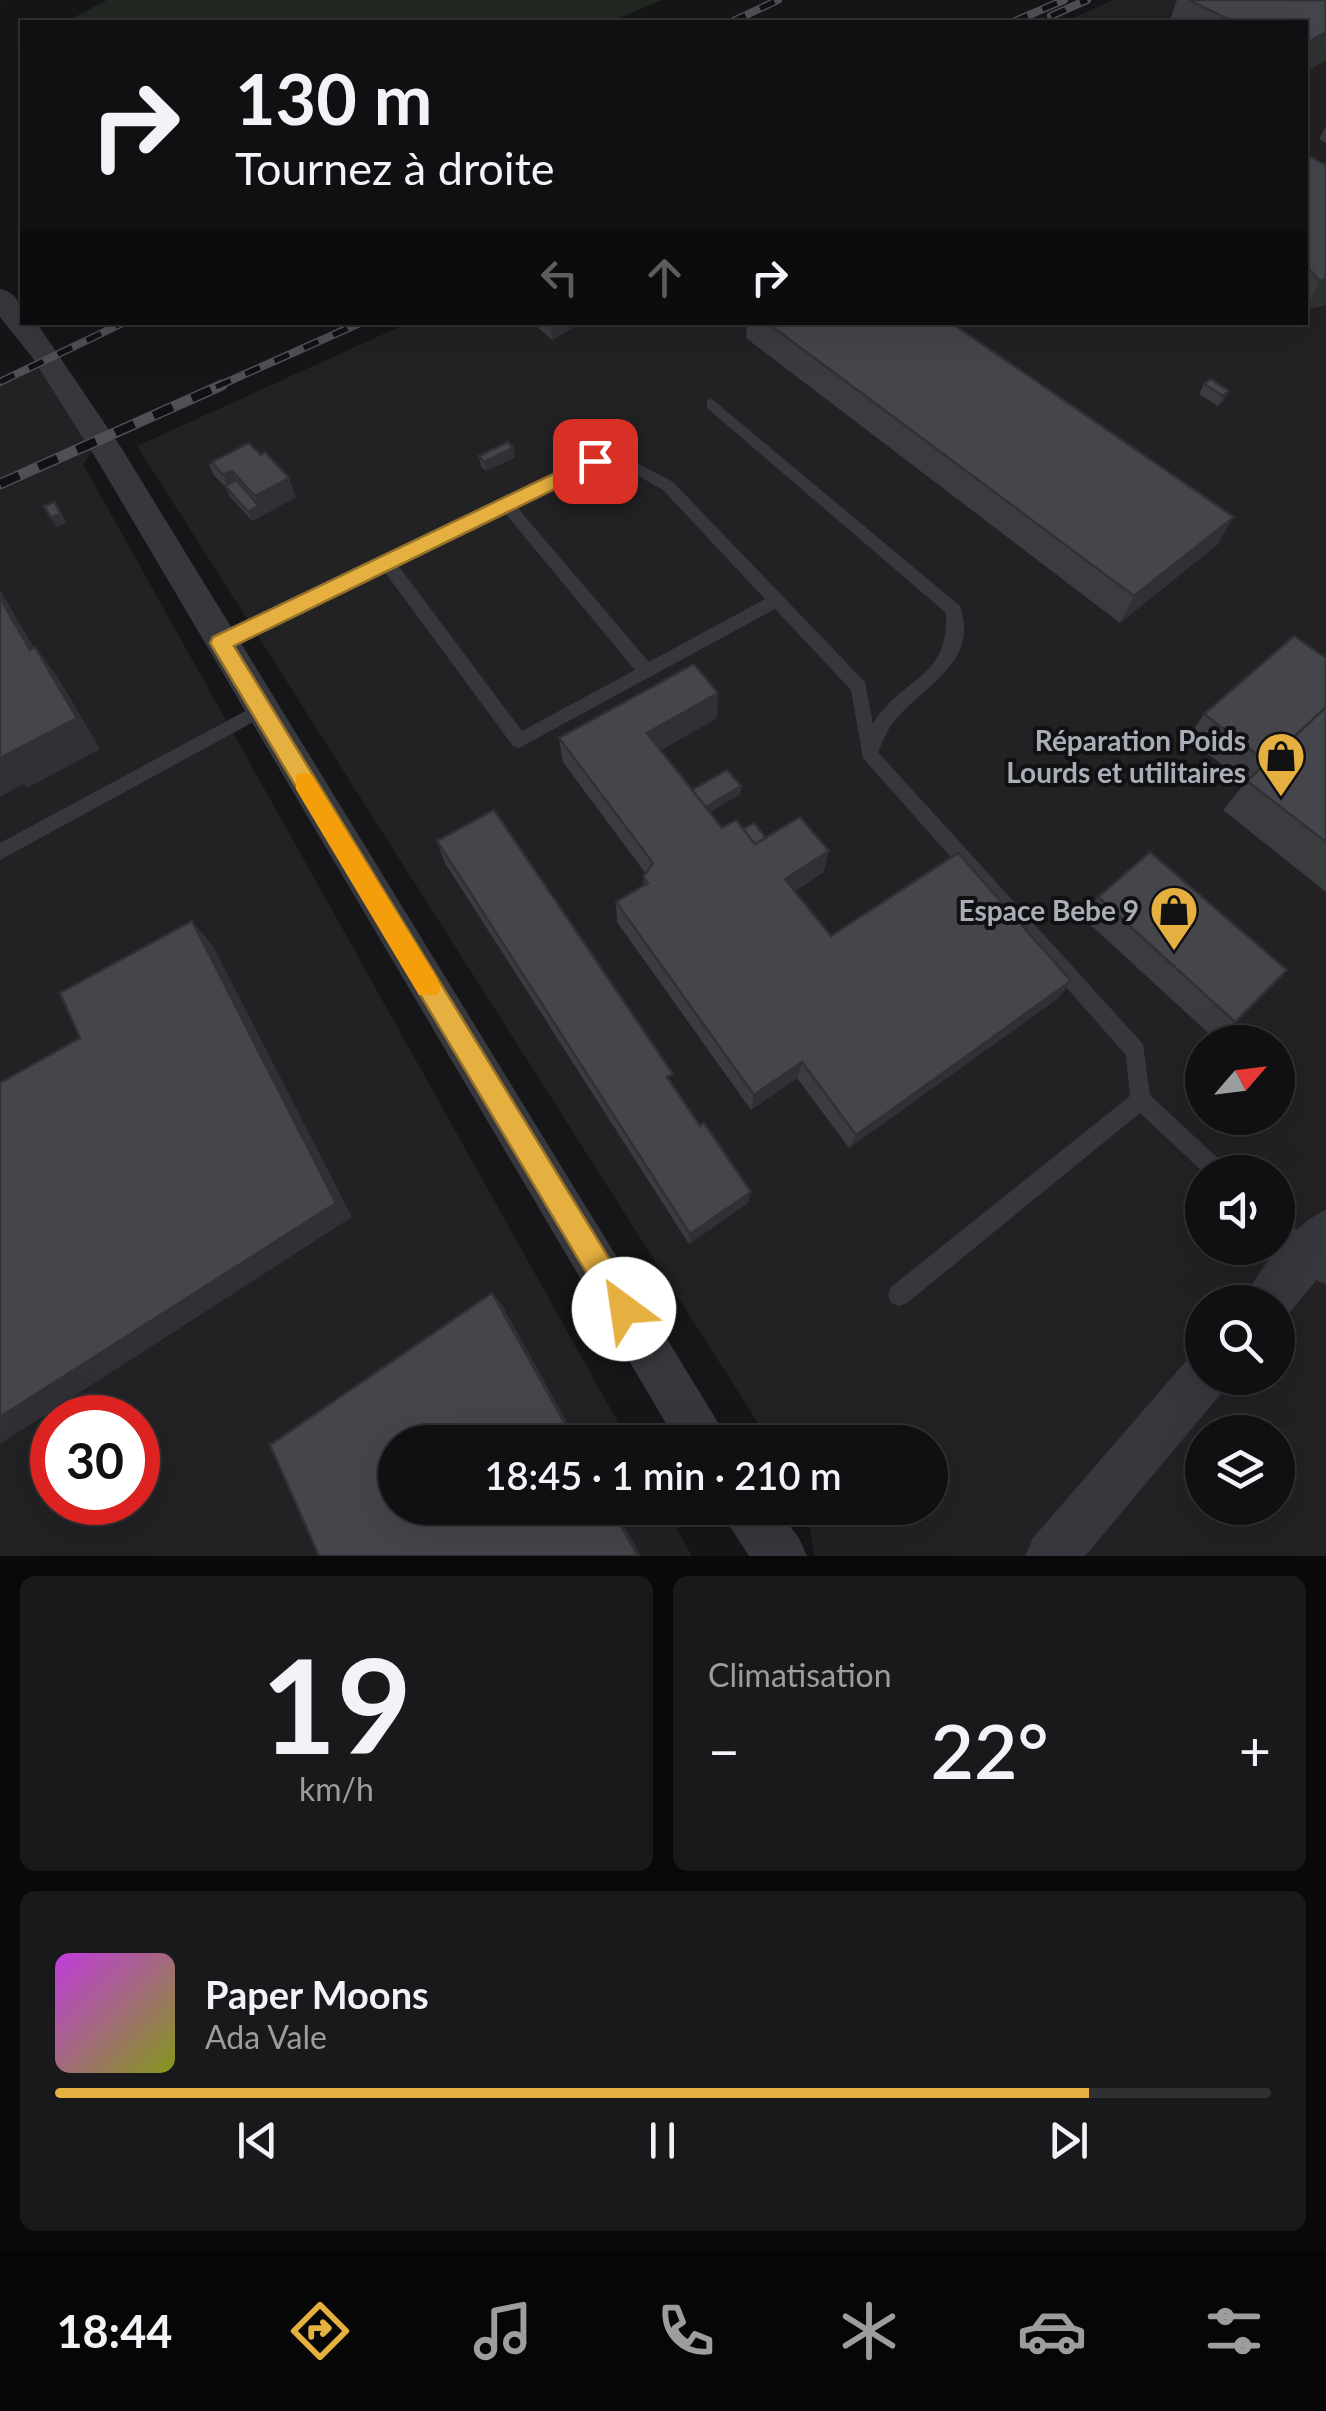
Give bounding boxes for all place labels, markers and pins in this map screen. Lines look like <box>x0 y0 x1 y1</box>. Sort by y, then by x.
pin <box>553 419 638 504</box>
place label: Réparation Poids Lourds et utilitaires <box>1006 723 1246 789</box>
shop icon: Réparation Poids Lourds et utilitaires <box>1255 730 1307 798</box>
shop icon: Espace Bebe 9 <box>1148 884 1200 952</box>
place label: Espace Bebe 9 <box>959 893 1139 927</box>

